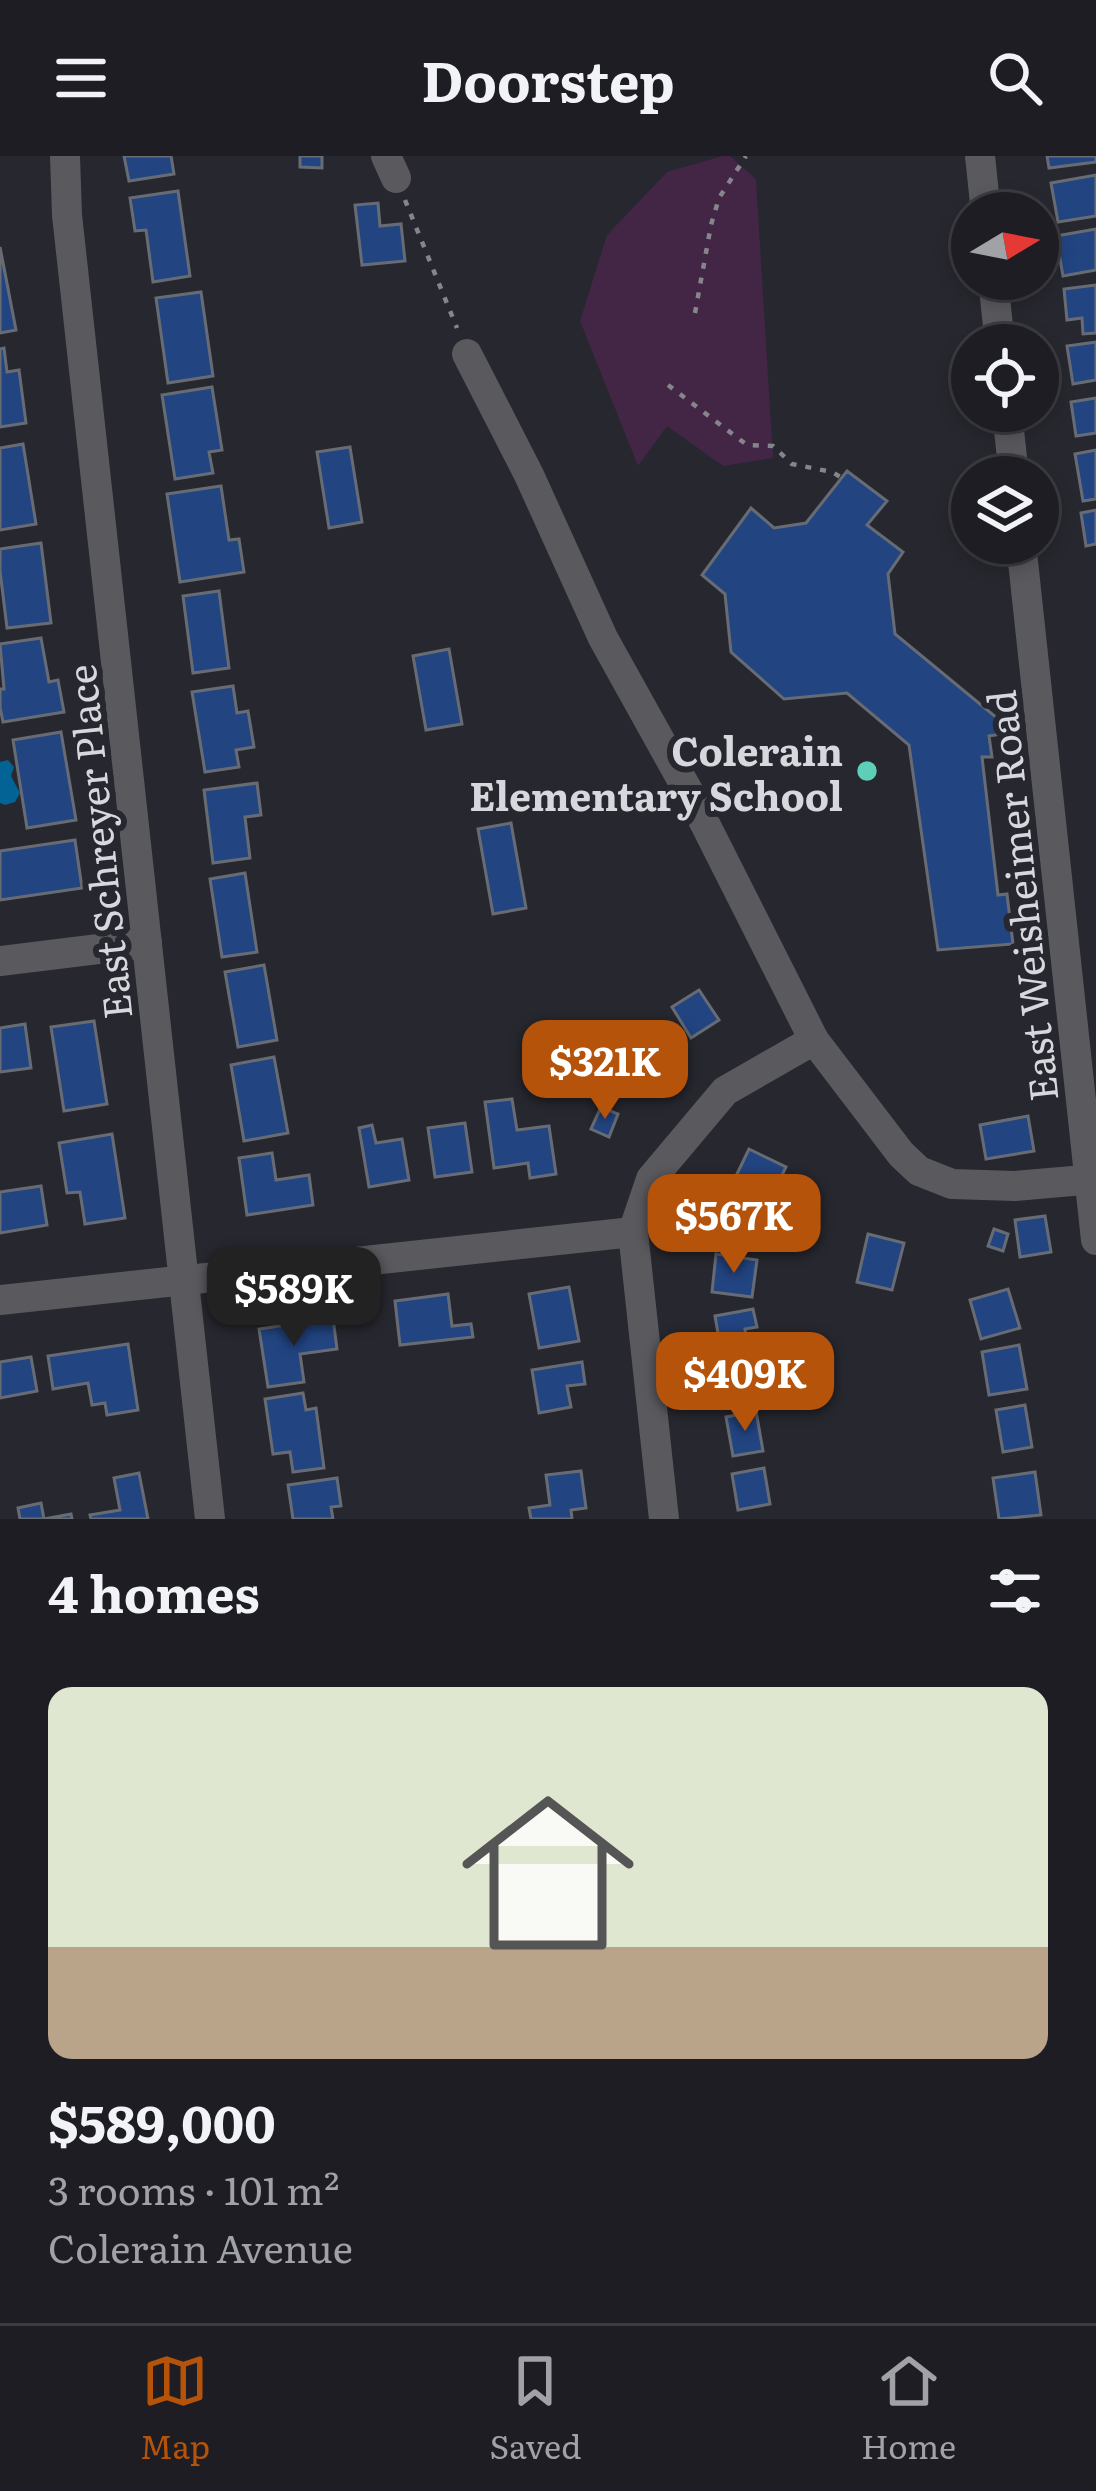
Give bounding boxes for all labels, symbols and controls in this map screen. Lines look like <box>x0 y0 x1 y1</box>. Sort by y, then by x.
text: Doorstep <box>421 38 675 119</box>
icon: menu <box>48 45 114 111</box>
icon: search <box>982 45 1048 111</box>
north arrow <box>951 192 1059 300</box>
map controls <box>951 192 1059 564</box>
button: locate <box>951 324 1059 432</box>
button: layers <box>951 456 1059 564</box>
street label: East Schreyer Place <box>50 662 144 1022</box>
street label: East Weisheimer Road <box>970 687 1070 1105</box>
place label: Colerain Elementary School <box>469 720 843 823</box>
marker: Colerain Elementary School <box>854 758 880 784</box>
pin: $321K <box>521 1020 689 1122</box>
text: $321K <box>549 1030 661 1088</box>
pin: $567K <box>650 1174 818 1276</box>
text: $567K <box>675 1184 793 1242</box>
pin: $589K <box>210 1247 378 1349</box>
text: $589K <box>234 1257 354 1315</box>
pin: $409K <box>661 1332 829 1434</box>
text: $409K <box>683 1342 807 1400</box>
text: 4 homes <box>48 1553 260 1629</box>
icon: filters <box>982 1558 1048 1624</box>
icon: home <box>440 1765 656 1981</box>
text: $589,000 <box>48 2083 276 2159</box>
text: 3 rooms · 101 m² <box>48 2159 339 2217</box>
text: Colerain Avenue <box>48 2217 353 2275</box>
tab: Map <box>140 2348 210 2469</box>
tab: Saved <box>490 2348 581 2469</box>
tab: Home <box>861 2348 956 2469</box>

